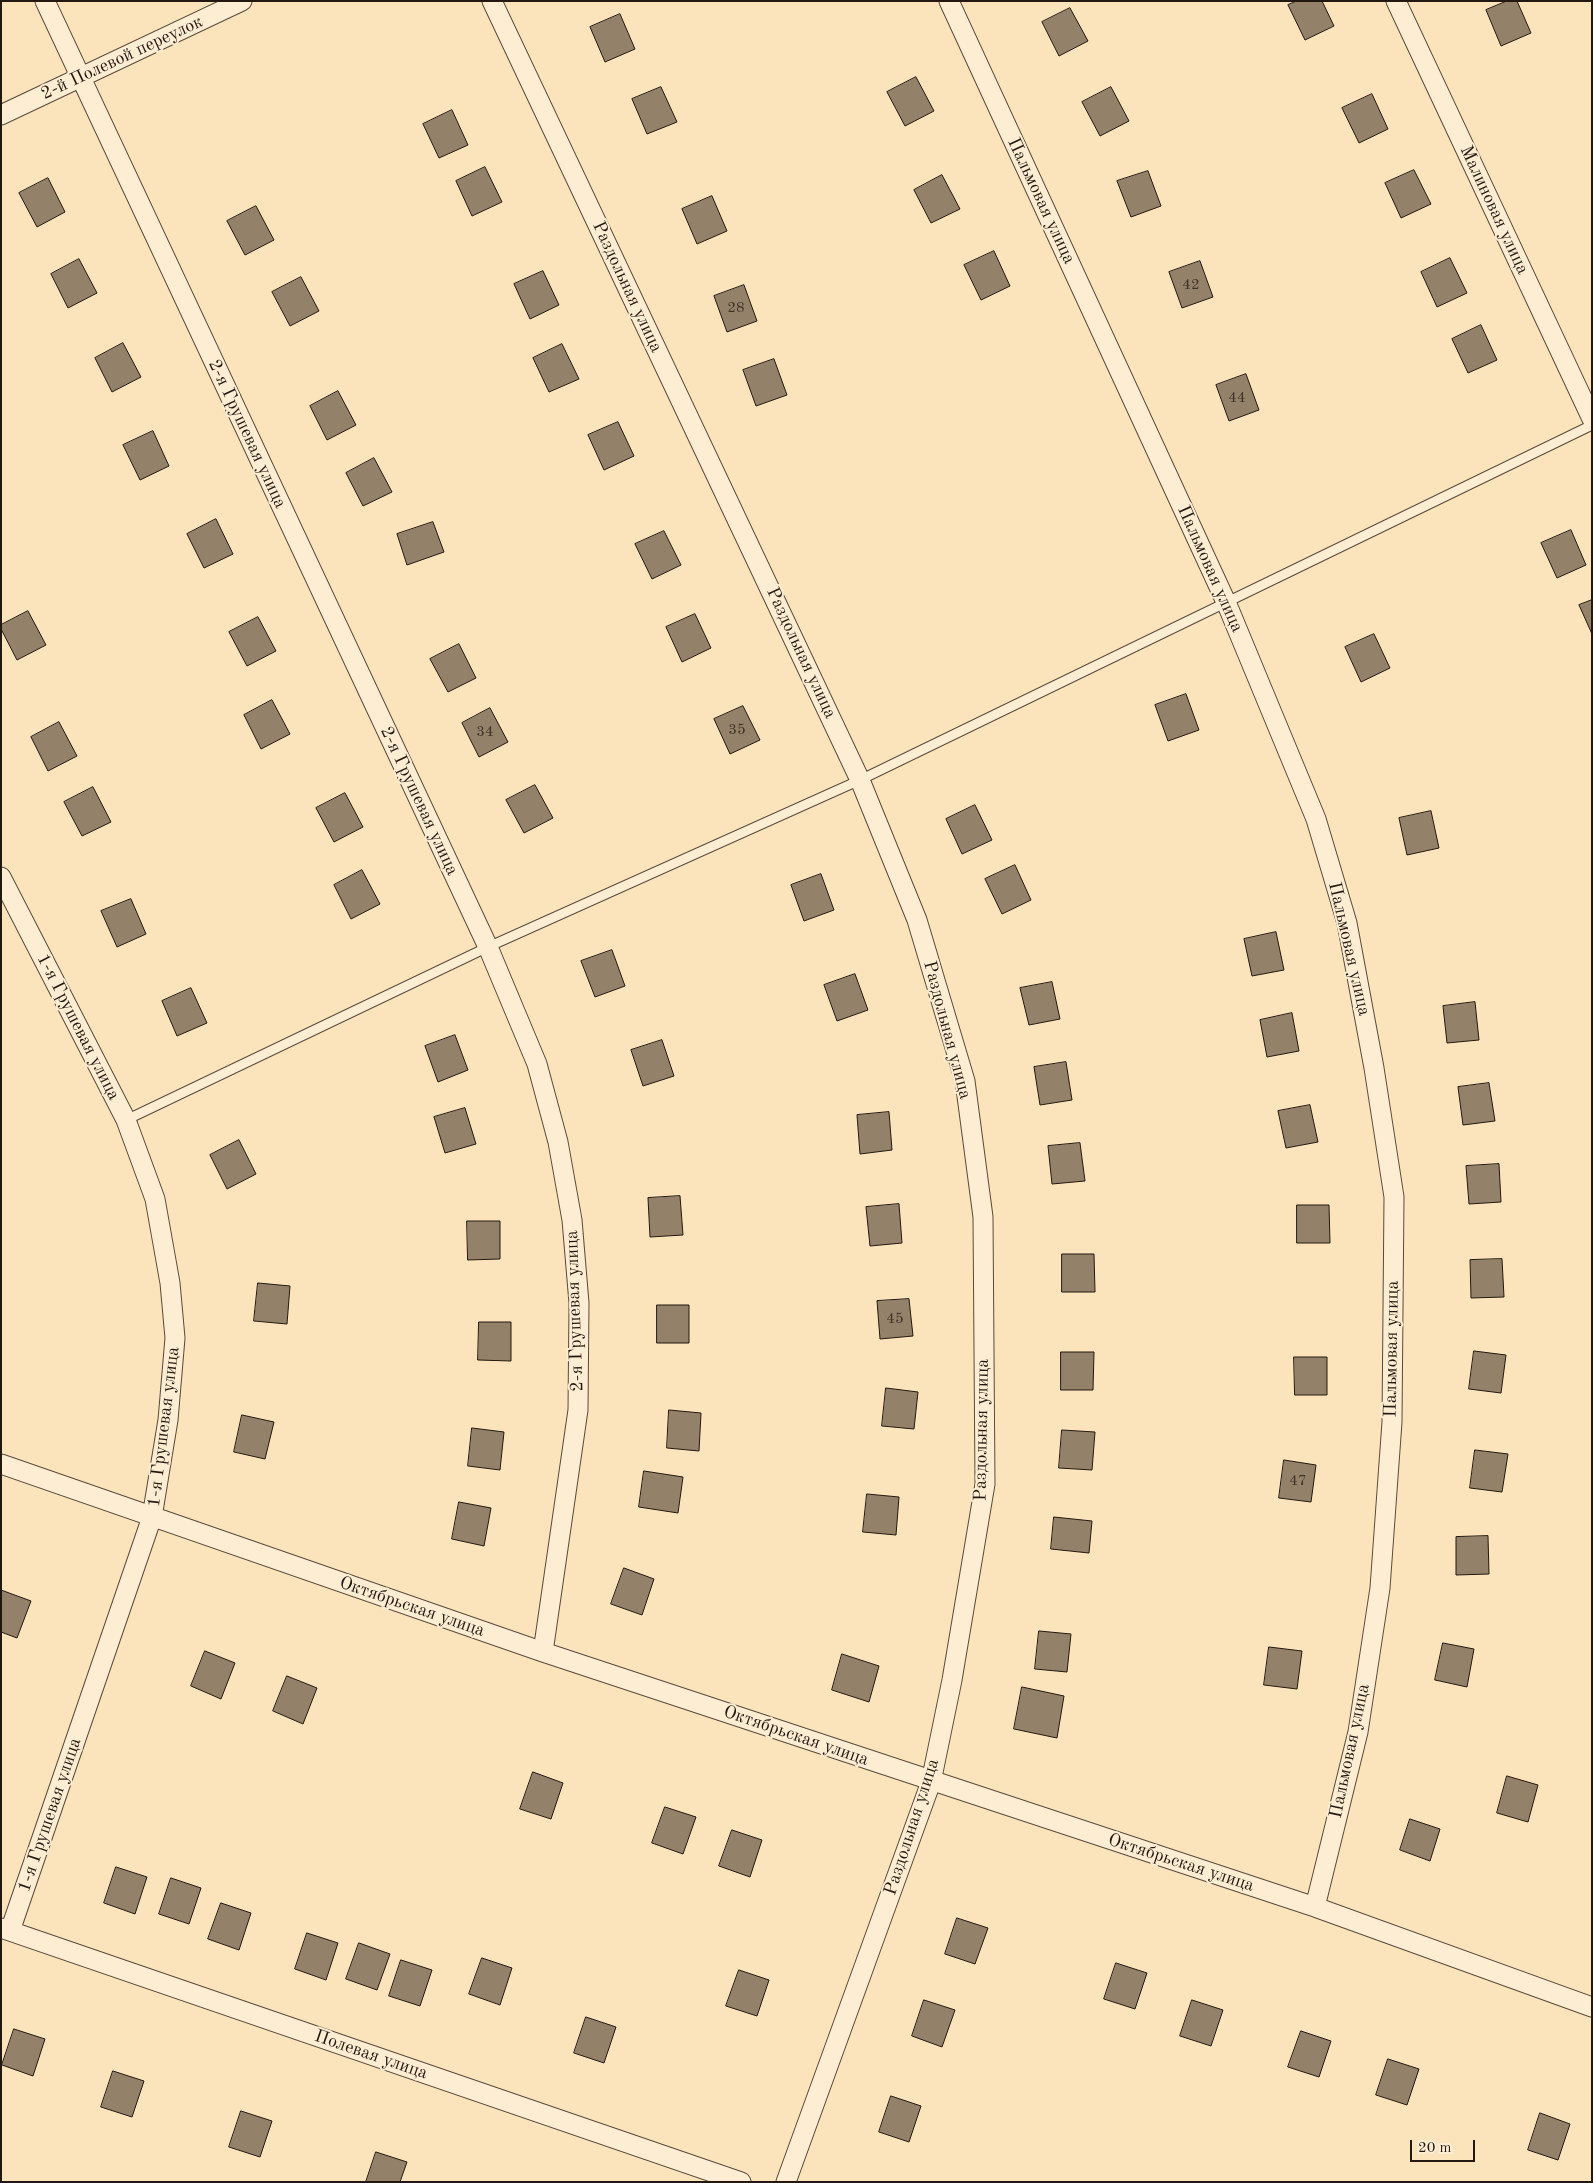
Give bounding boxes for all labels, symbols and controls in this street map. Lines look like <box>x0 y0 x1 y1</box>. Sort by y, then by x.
street label: 2-й Полевой переулок <box>38 11 206 105</box>
street label: Пальмовая улица <box>1002 134 1080 268</box>
street label: Малиновая улица <box>1455 142 1533 278</box>
street label: Раздольная улица <box>587 218 667 356</box>
house number: 42 <box>1182 276 1200 294</box>
house number: 28 <box>727 299 745 317</box>
street label: 2-я Грушевая улица <box>203 356 291 512</box>
house number: 44 <box>1228 389 1246 407</box>
street label: Пальмовая улица <box>1172 502 1248 636</box>
street label: Раздольная улица <box>761 584 841 722</box>
house number: 35 <box>728 721 746 739</box>
street label: 2-я Грушевая улица <box>375 723 463 879</box>
house number: 34 <box>476 723 494 741</box>
street label: Пальмовая улица <box>1323 880 1375 1018</box>
street label: 1-я Грушевая улица <box>32 950 124 1104</box>
street label: Раздольная улица <box>918 958 976 1102</box>
street label: 2-я Грушевая улица <box>561 1230 589 1392</box>
street label: Пальмовая улица <box>1380 1280 1404 1418</box>
house number: 45 <box>886 1310 904 1328</box>
street label: 1-я Грушевая улица <box>143 1345 185 1509</box>
street label: Раздольная улица <box>970 1359 994 1501</box>
house number: 47 <box>1289 1472 1307 1490</box>
street label: Октябрьская улица <box>336 1572 488 1642</box>
street label: Пальмовая улица <box>1325 1682 1375 1820</box>
street label: Октябрьская улица <box>720 1701 872 1771</box>
street label: 1-я Грушевая улица <box>13 1735 87 1895</box>
street label: Раздольная улица <box>880 1756 944 1898</box>
street label: Октябрьская улица <box>1105 1829 1257 1897</box>
street label: Полевая улица <box>311 2026 431 2084</box>
scale bar <box>1413 2130 1478 2162</box>
text: 20 m <box>1418 2141 1452 2156</box>

